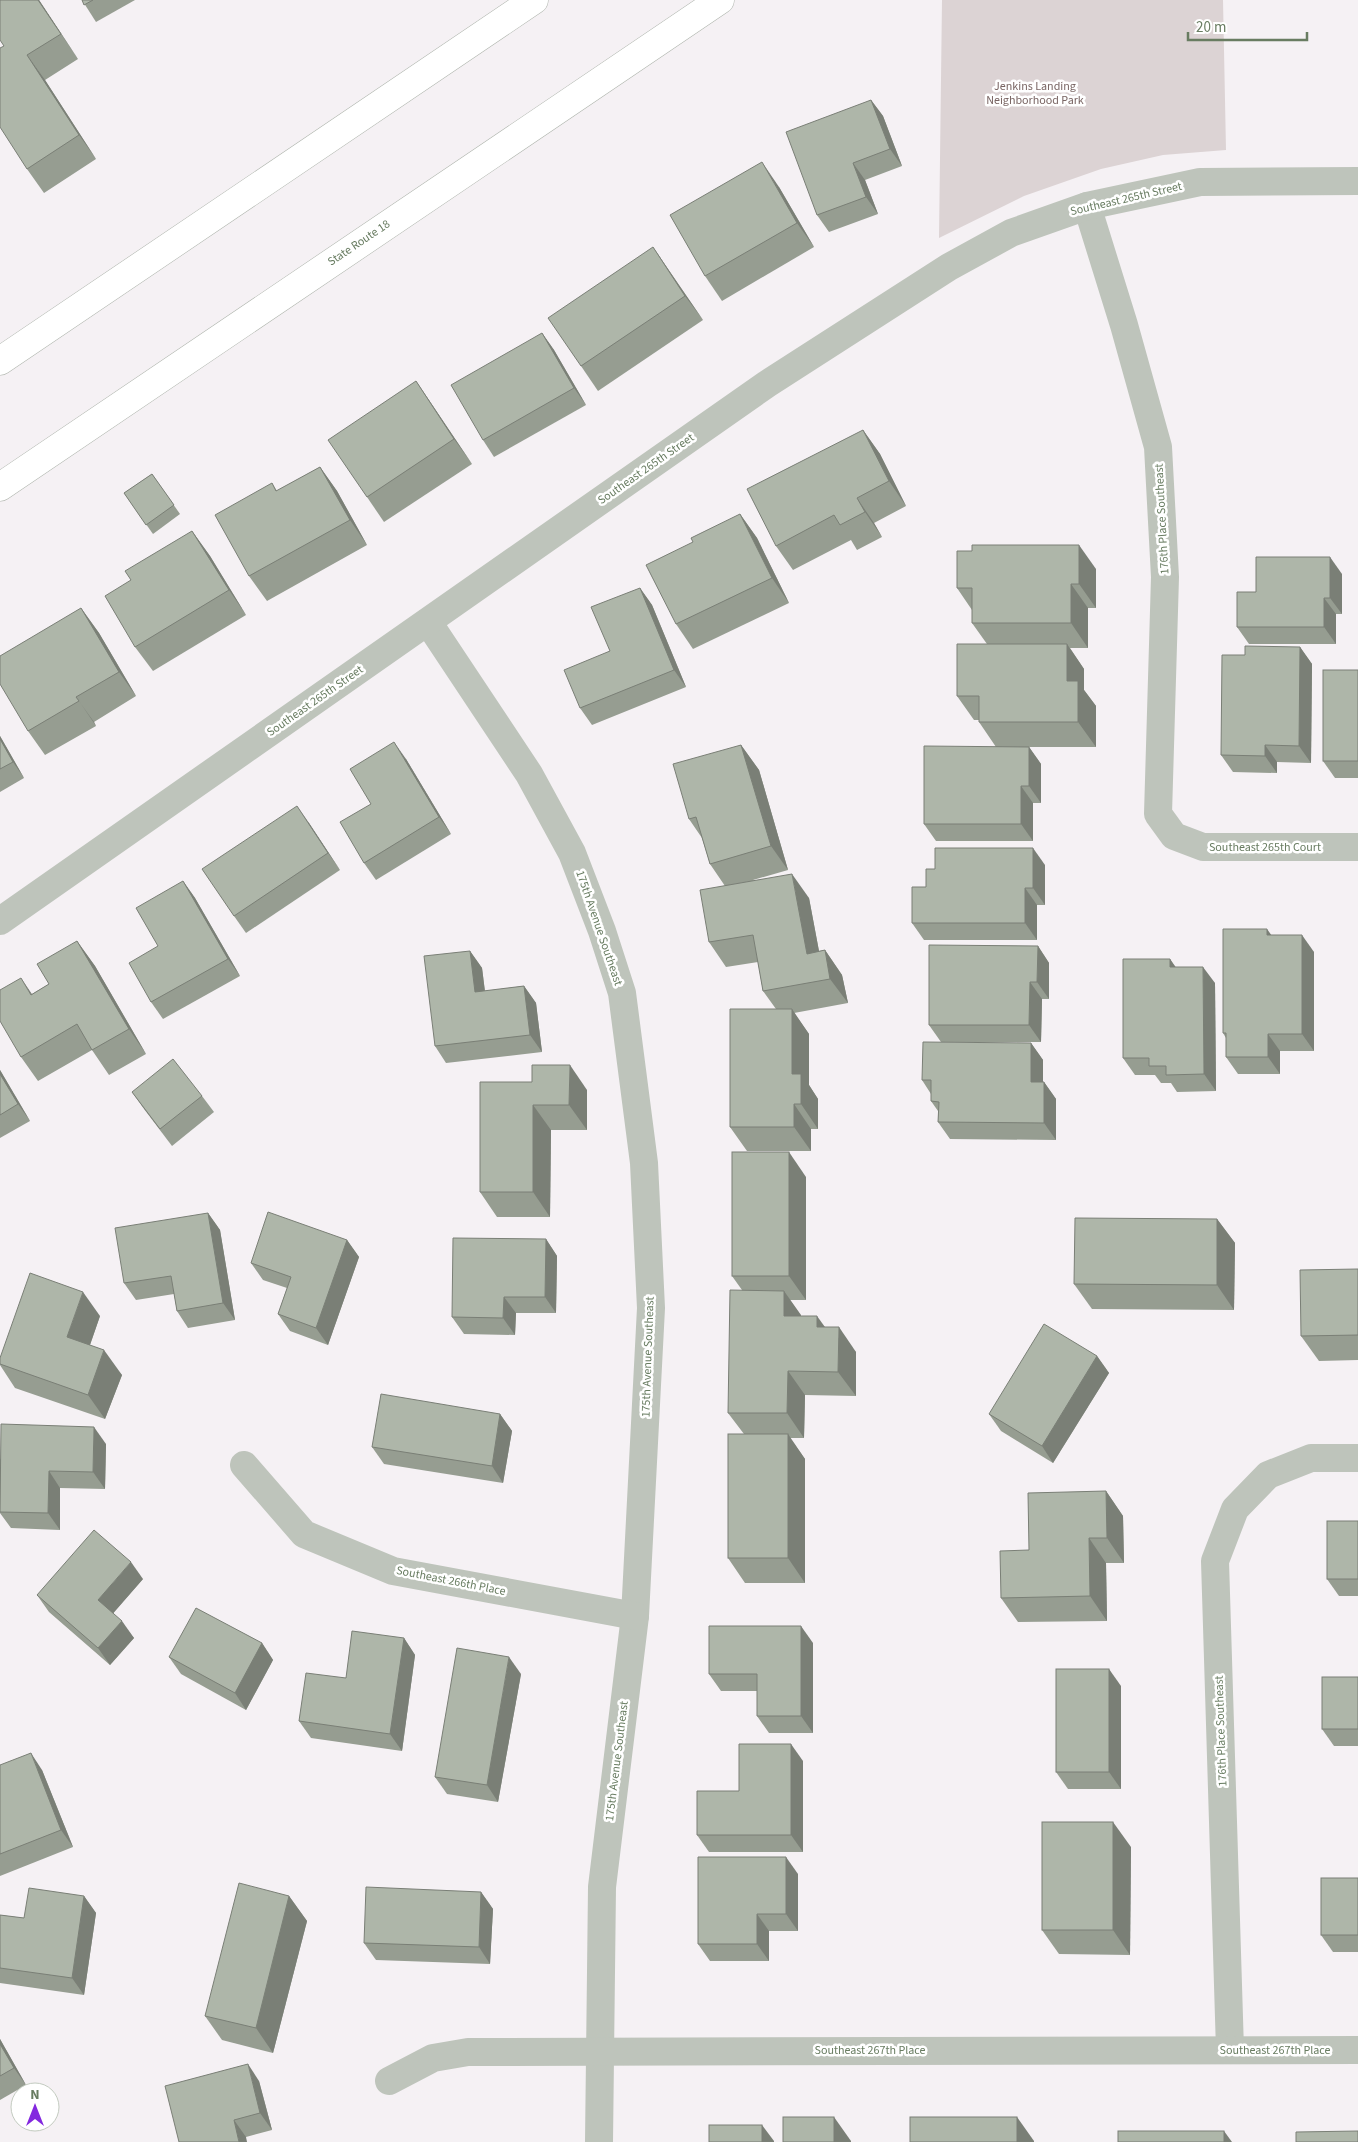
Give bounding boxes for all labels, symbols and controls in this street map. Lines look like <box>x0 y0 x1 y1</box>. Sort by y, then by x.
scale bar <box>1188 10 1307 42</box>
text: 20 m <box>1196 17 1226 38</box>
park label: Jenkins Landing Neighborhood Park <box>986 78 1084 109</box>
street label: Southeast 265th Street <box>1069 178 1183 220</box>
street label: State Route 18 <box>324 216 394 270</box>
street label: Southeast 265th Street <box>594 429 698 509</box>
street label: 176th Place Southeast <box>1151 463 1173 575</box>
street label: Southeast 265th Street <box>263 661 367 741</box>
street label: Southeast 265th Court <box>1209 839 1321 856</box>
street label: 175th Avenue Southeast <box>571 868 627 988</box>
street label: 175th Avenue Southeast <box>637 1296 659 1418</box>
street label: Southeast 266th Place <box>395 1562 507 1600</box>
street label: 176th Place Southeast <box>1211 1675 1231 1787</box>
street label: 175th Avenue Southeast <box>601 1700 633 1822</box>
street label: Southeast 267th Place <box>814 2042 926 2059</box>
street label: Southeast 267th Place <box>1219 2042 1331 2059</box>
north arrow <box>10 2082 60 2132</box>
text: N <box>30 2085 40 2105</box>

